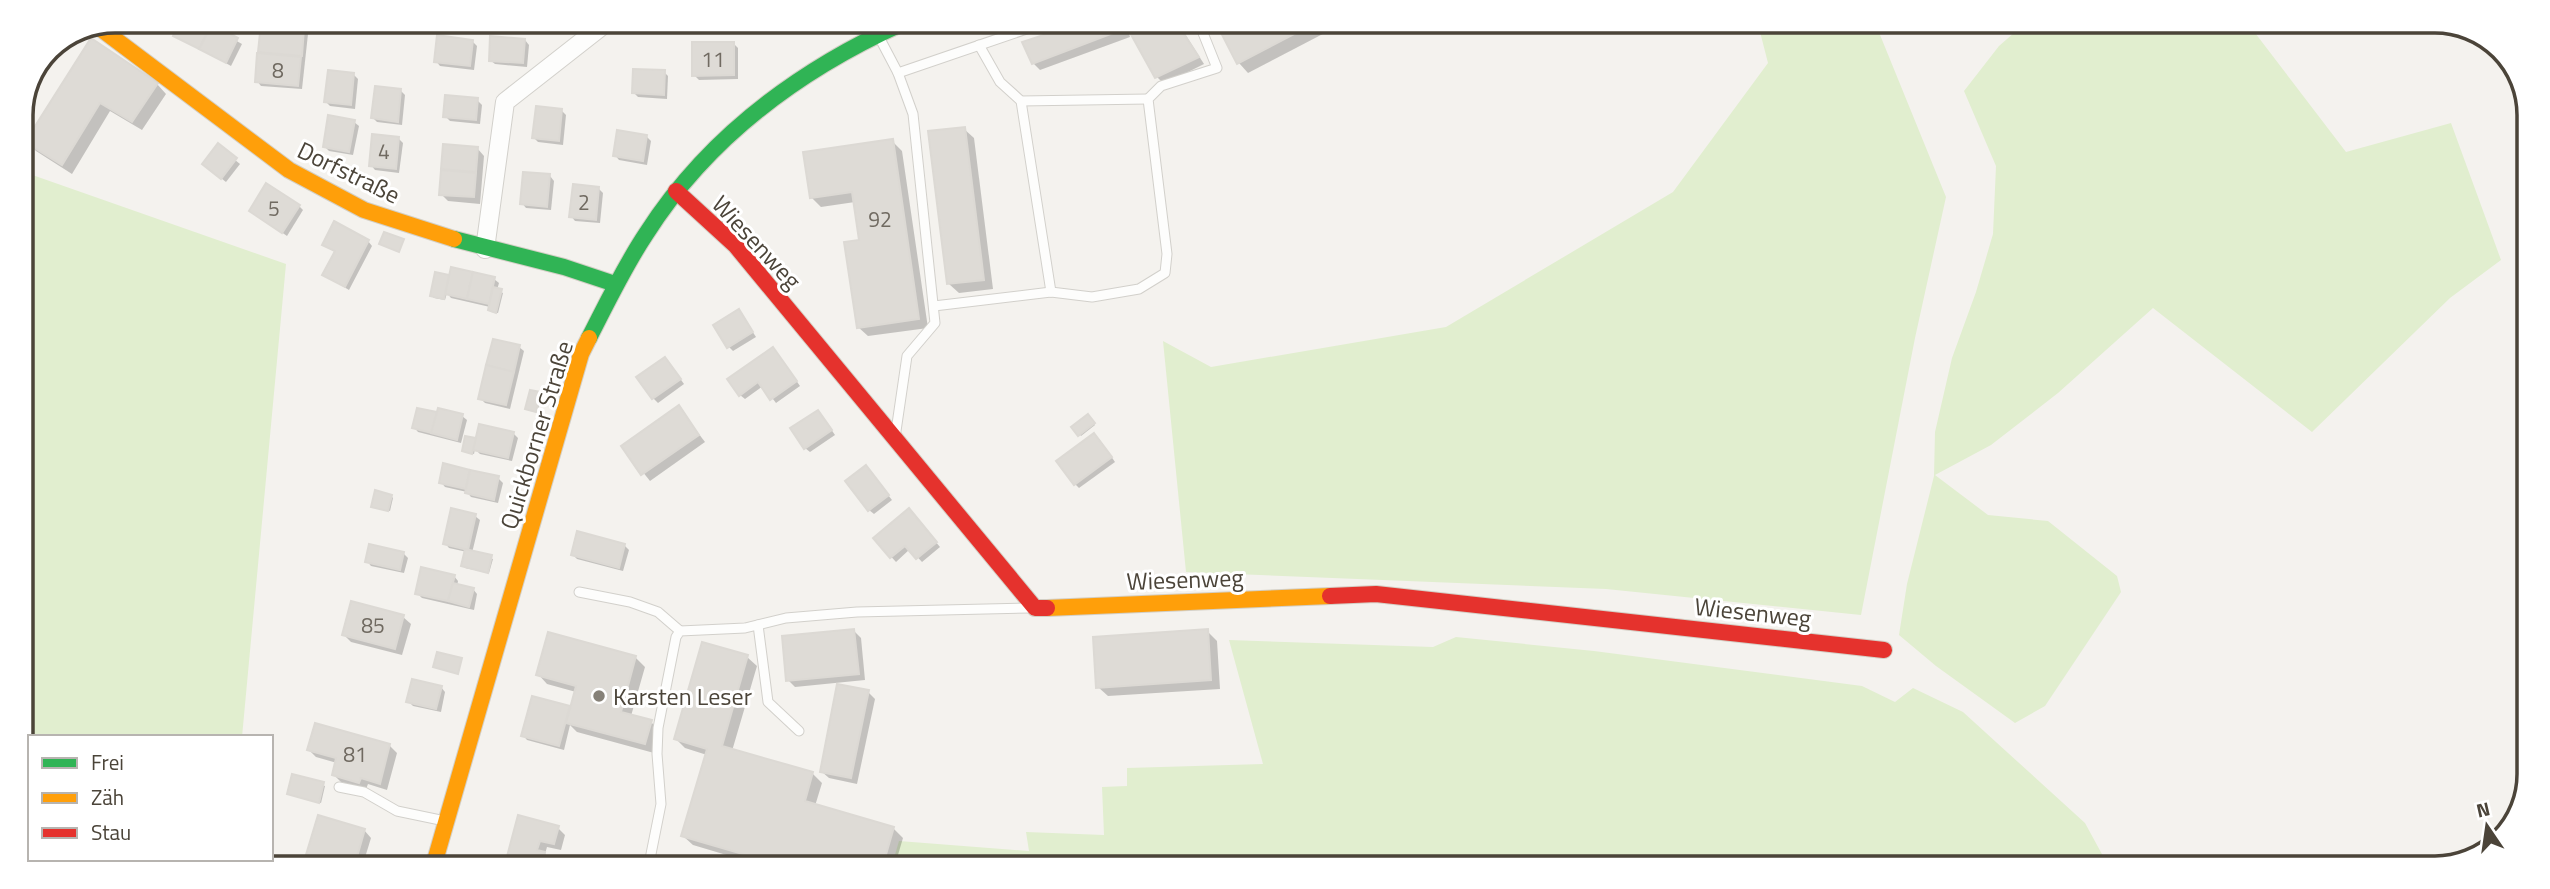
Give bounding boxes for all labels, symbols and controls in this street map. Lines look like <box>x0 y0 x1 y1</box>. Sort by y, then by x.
house number: 11 <box>701 43 725 75</box>
house number: 8 <box>272 54 284 86</box>
street label: Dorfstraße <box>292 132 406 212</box>
house number: 4 <box>378 135 390 167</box>
house number: 2 <box>578 186 590 218</box>
street label: Wiesenweg <box>704 187 810 297</box>
house number: 5 <box>268 192 280 224</box>
house number: 92 <box>868 203 892 235</box>
street label: Quickborner Straße <box>490 336 582 534</box>
street label: Wiesenweg <box>1126 559 1244 599</box>
street label: Wiesenweg <box>1693 588 1813 636</box>
house number: 85 <box>361 609 385 641</box>
place label: Karsten Leser <box>613 678 752 714</box>
marker: Karsten Leser <box>591 688 607 704</box>
legend <box>28 735 273 861</box>
house number: 81 <box>343 738 367 770</box>
text: Frei <box>91 746 124 778</box>
text: Zäh <box>91 781 124 813</box>
north arrow <box>2452 791 2522 861</box>
text: N <box>2473 793 2493 825</box>
text: Stau <box>91 816 131 848</box>

